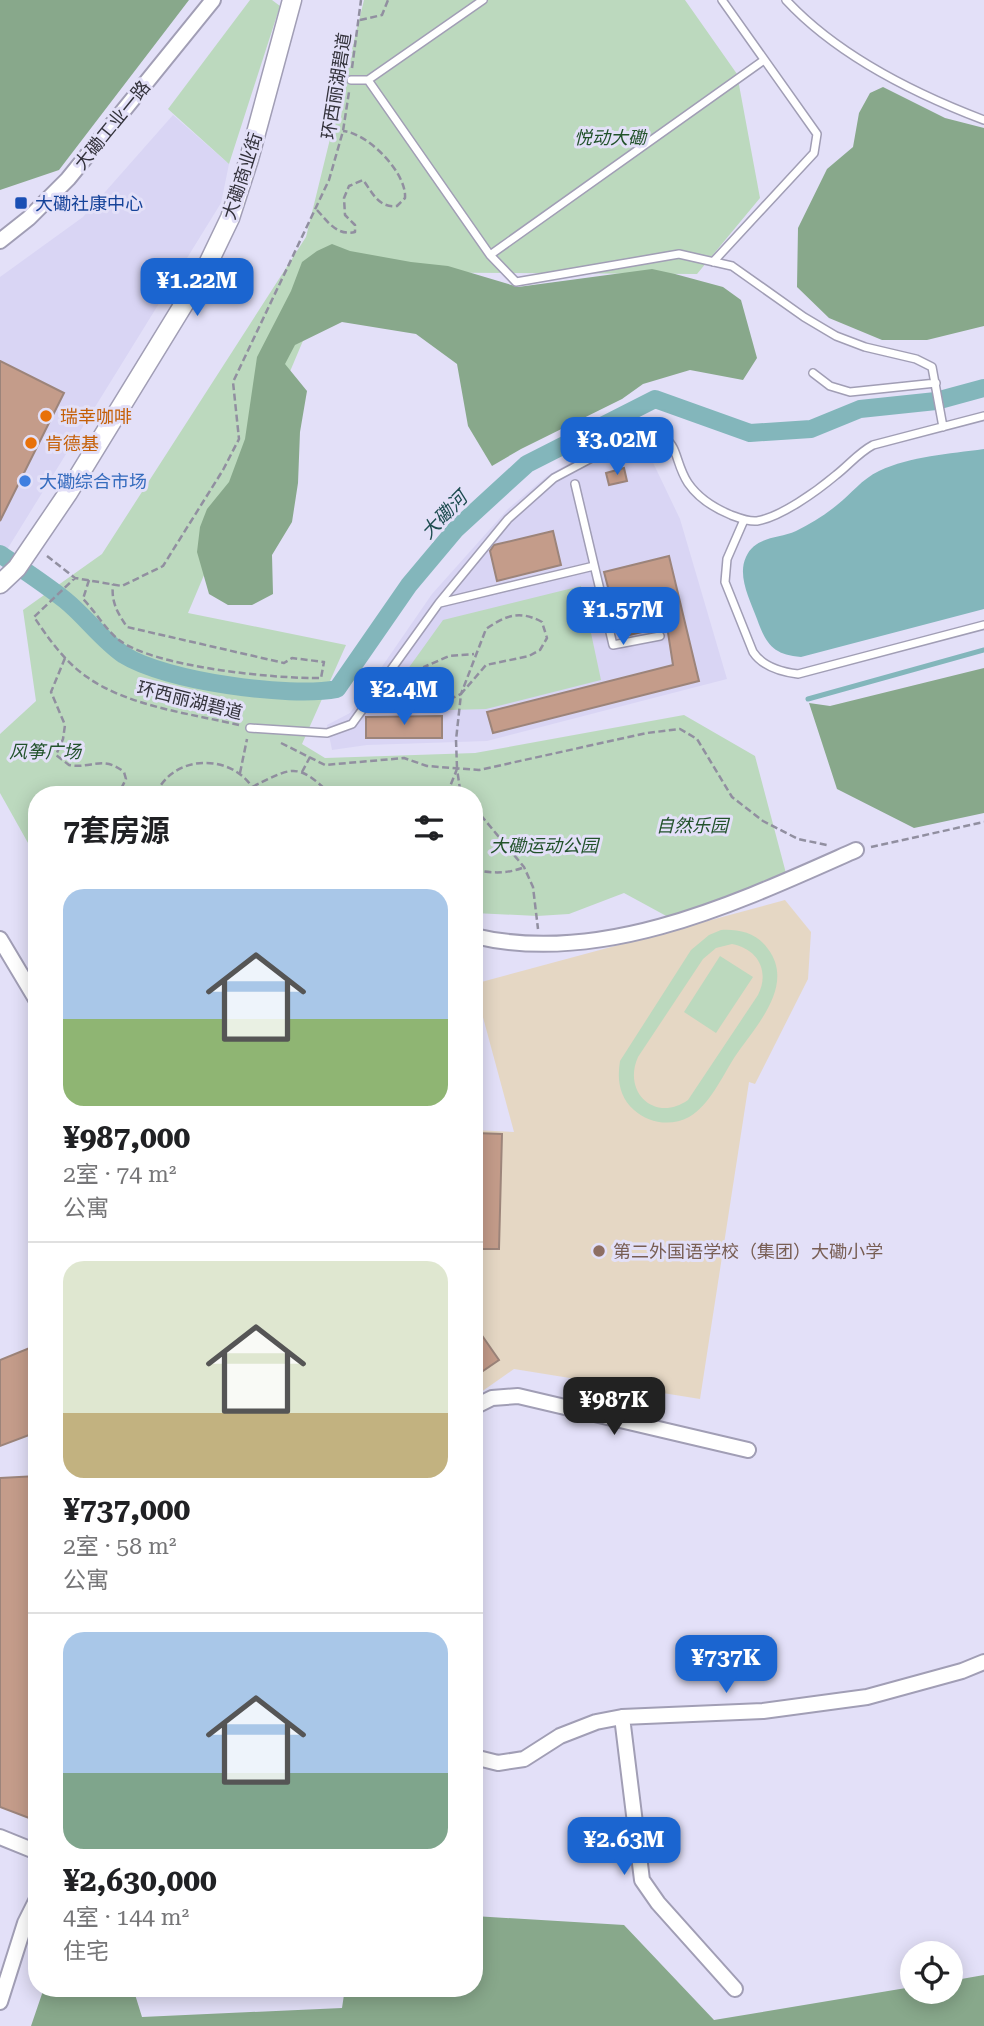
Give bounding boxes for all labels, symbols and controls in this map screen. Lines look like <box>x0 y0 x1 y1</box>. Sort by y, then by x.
street label: 环西丽湖碧道 <box>317 31 355 141</box>
street label: 大磡工业一路 <box>70 76 154 174</box>
park label: 悦动大磡 <box>574 127 648 148</box>
street label: 大磡商业街 <box>218 130 266 222</box>
place label: 大磡社康中心 <box>35 193 143 214</box>
marker: 大磡社康中心 <box>13 195 29 211</box>
pin: ¥1.22M <box>140 258 254 318</box>
text: ¥1.22M <box>157 267 237 294</box>
place label: 瑞幸咖啡 <box>60 406 132 427</box>
marker: 瑞幸咖啡 <box>38 408 54 424</box>
pin: ¥3.02M <box>560 418 674 477</box>
text: ¥3.02M <box>577 426 657 453</box>
place label: 肯德基 <box>45 433 99 454</box>
marker: 肯德基 <box>23 435 39 451</box>
place label: 大磡综合市场 <box>39 471 147 492</box>
marker: 大磡综合市场 <box>17 473 33 489</box>
water label: 大磡河 <box>416 484 475 543</box>
pin: ¥1.57M <box>566 588 680 647</box>
text: ¥1.57M <box>583 596 663 623</box>
pin: ¥2.4M <box>355 668 453 727</box>
text: ¥2.4M <box>370 676 438 703</box>
street label: 环西丽湖碧道 <box>135 677 245 723</box>
park label: 风筝广场 <box>9 741 83 762</box>
icon: filters <box>410 809 448 847</box>
text: 7套房源 <box>63 813 170 848</box>
park label: 自然乐园 <box>656 815 731 836</box>
park label: 大磡运动公园 <box>490 835 601 856</box>
icon: home <box>193 934 319 1060</box>
text: ¥987,000 <box>63 1120 190 1155</box>
text: 2室 · 74 m² <box>63 1161 176 1188</box>
text: 公寓 <box>63 1195 109 1222</box>
place label: 第二外国语学校（集团）大磡小学 <box>613 1241 883 1262</box>
marker: 第二外国语学校（集团）大磡小学 <box>591 1243 607 1259</box>
icon: home <box>193 1306 319 1432</box>
pin: ¥987K <box>565 1378 663 1437</box>
text: ¥987K <box>579 1386 649 1413</box>
text: ¥737,000 <box>63 1492 190 1527</box>
text: 2室 · 58 m² <box>63 1533 176 1560</box>
text: 公寓 <box>63 1567 109 1594</box>
pin: ¥737K <box>677 1636 775 1695</box>
text: ¥737K <box>691 1644 761 1671</box>
icon: home <box>193 1677 319 1803</box>
pin: ¥2.63M <box>567 1818 681 1877</box>
text: ¥2.63M <box>584 1826 664 1853</box>
text: ¥2,630,000 <box>63 1863 217 1898</box>
text: 4室 · 144 m² <box>63 1904 189 1931</box>
text: 住宅 <box>63 1938 109 1965</box>
map controls <box>900 1941 963 2004</box>
button: locate <box>900 1941 963 2004</box>

